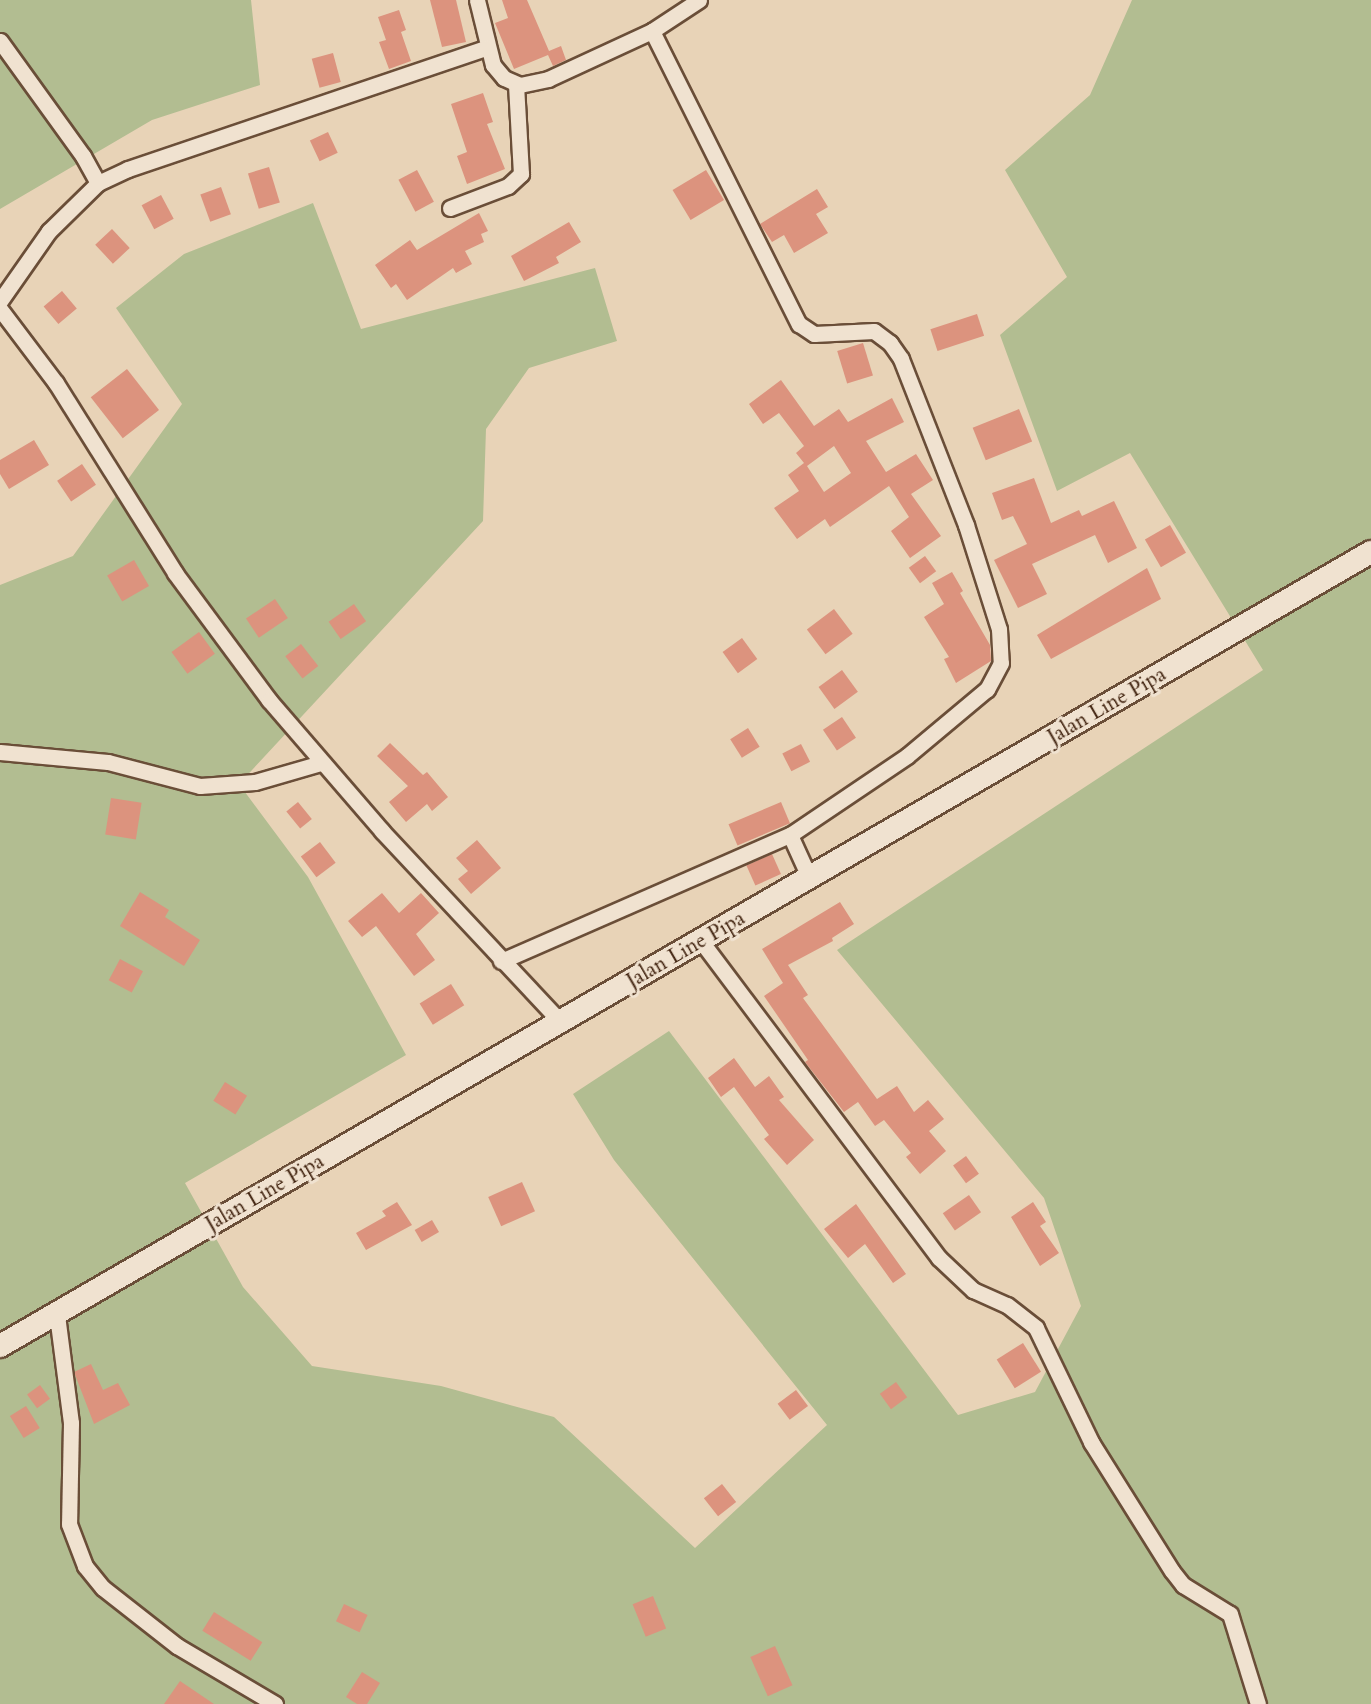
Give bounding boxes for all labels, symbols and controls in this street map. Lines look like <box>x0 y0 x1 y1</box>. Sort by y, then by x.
street label: Jalan Line Pipa <box>1043 662 1171 750</box>
street label: Jalan Line Pipa <box>622 906 750 994</box>
street label: Jalan Line Pipa <box>201 1149 329 1237</box>

